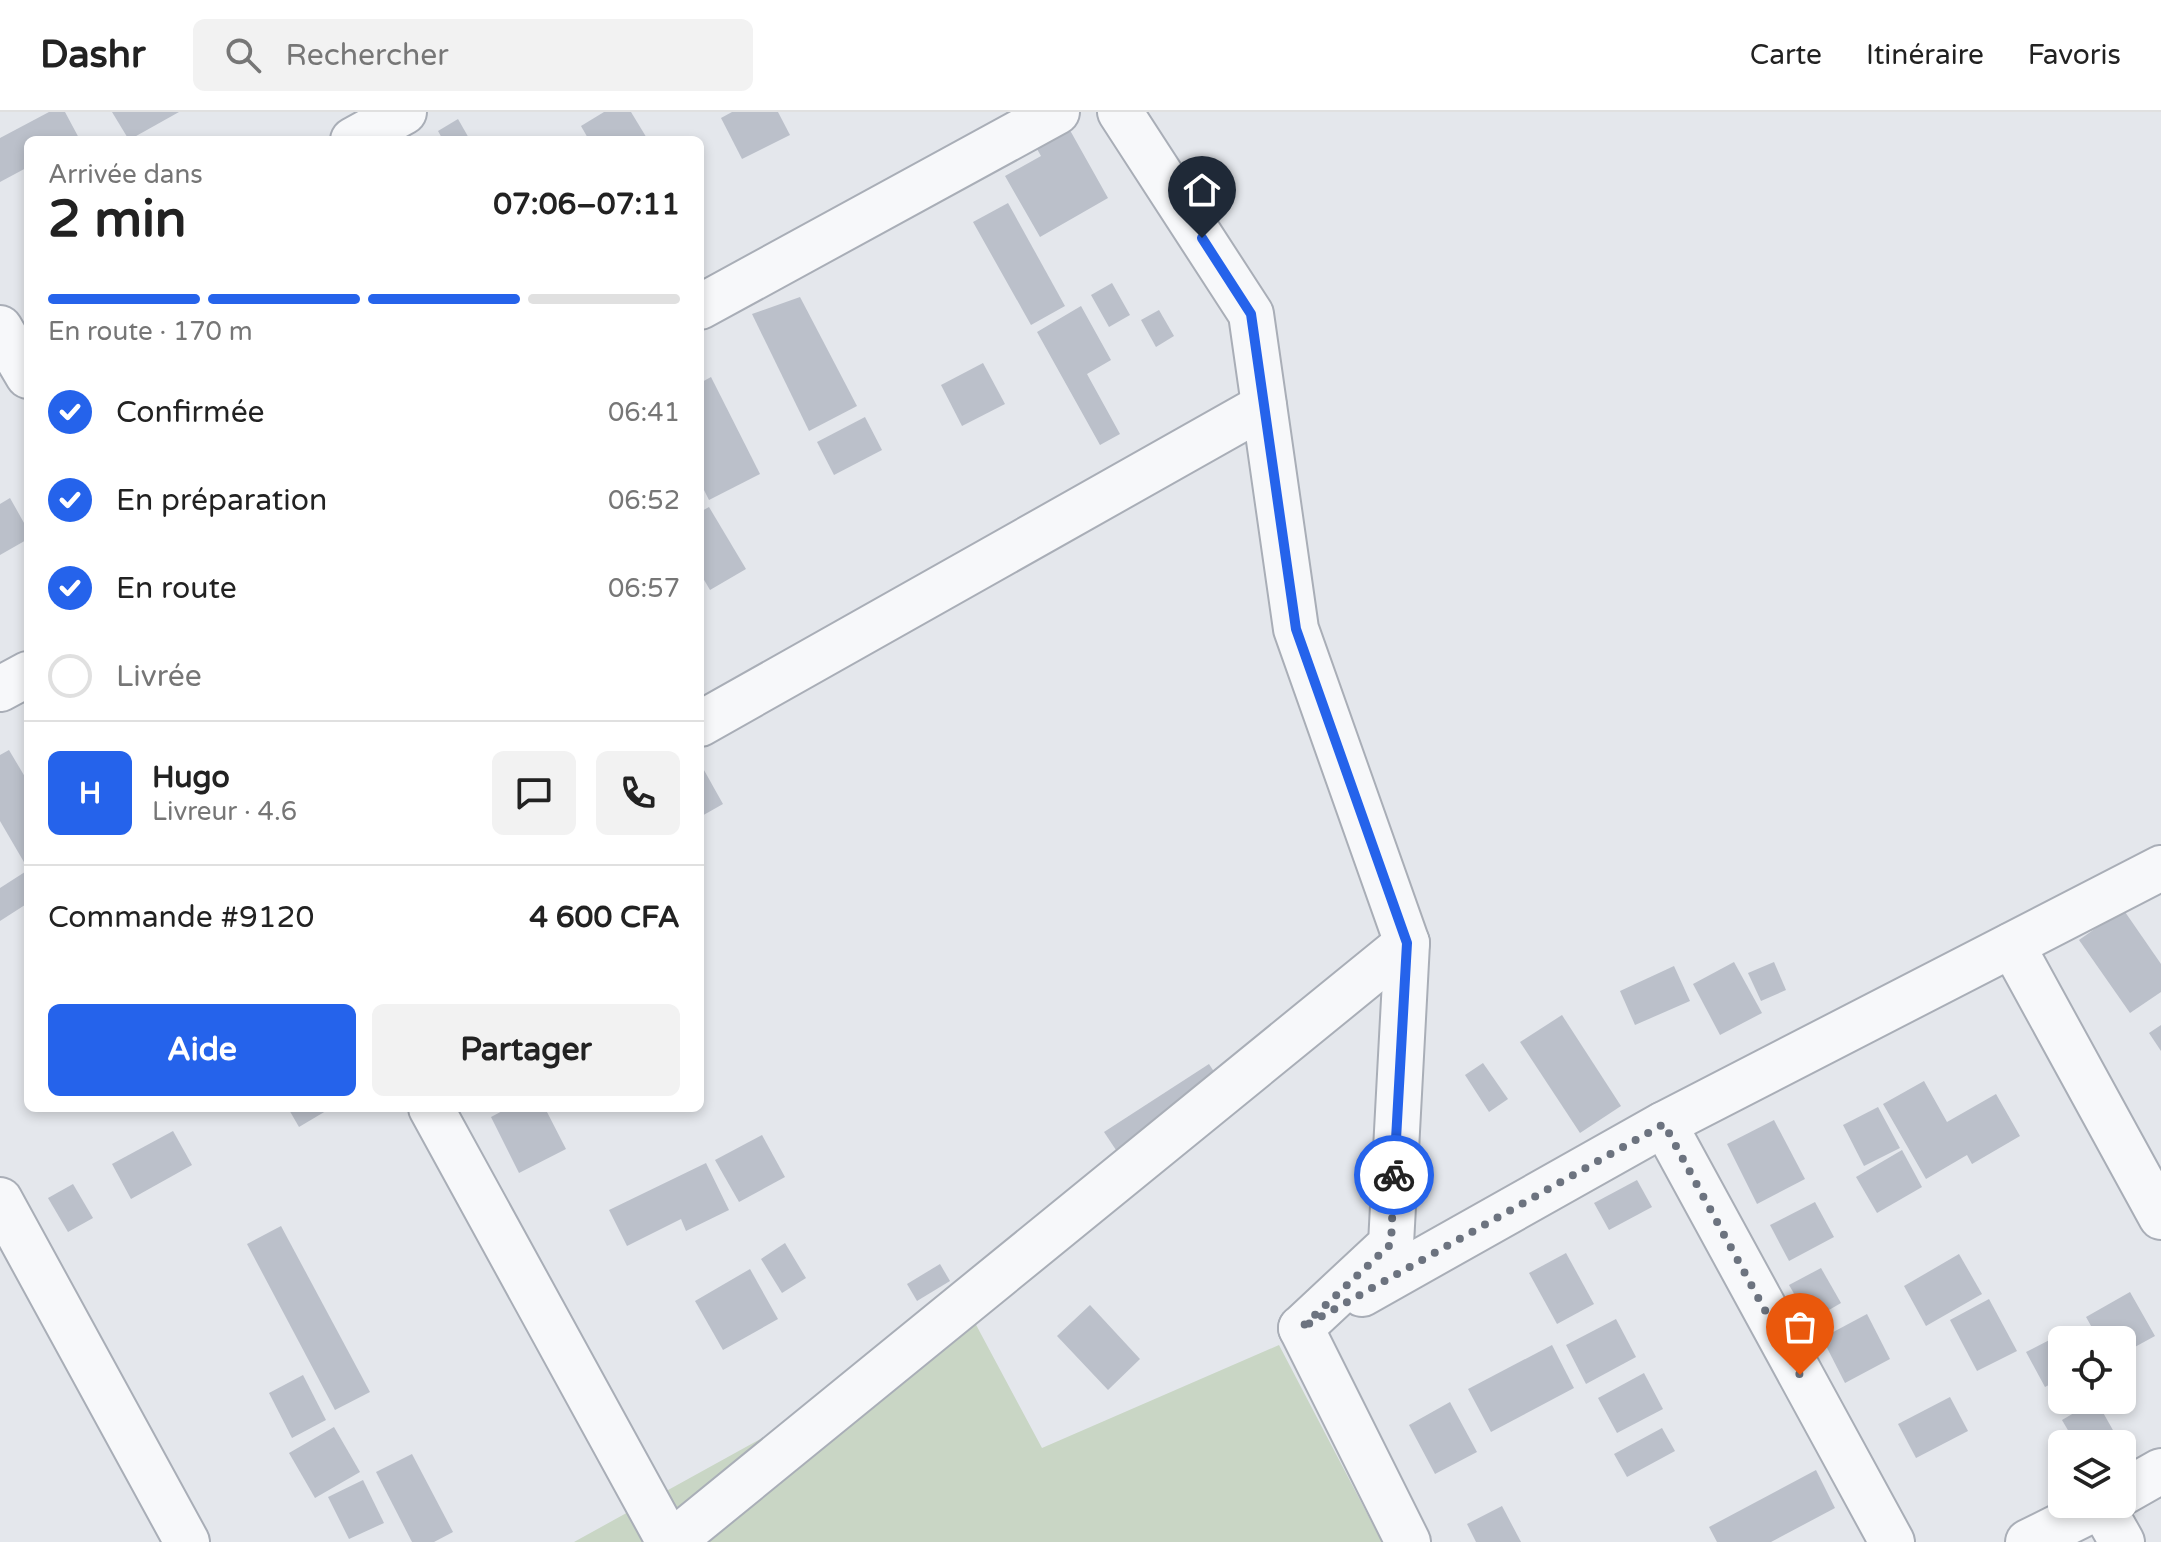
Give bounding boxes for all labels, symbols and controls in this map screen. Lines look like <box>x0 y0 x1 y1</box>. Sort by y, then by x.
search box <box>193 19 753 91</box>
text: Dashr <box>40 32 145 78</box>
icon: search <box>221 33 265 77</box>
text: Rechercher <box>285 37 449 74</box>
text: Carte <box>1750 38 1822 72</box>
text: Itinéraire <box>1866 38 1984 72</box>
text: Favoris <box>2028 38 2121 72</box>
pin <box>1168 156 1236 238</box>
text: Arrivée dans <box>48 159 203 190</box>
icon: home <box>1180 168 1224 212</box>
text: 07:06–07:11 <box>493 186 680 223</box>
text: 2 min <box>48 188 187 251</box>
text: En route · 170 m <box>48 316 253 347</box>
icon: check <box>48 390 92 434</box>
text: Confirmée <box>116 394 265 431</box>
text: 06:41 <box>608 397 680 428</box>
icon: check <box>48 478 92 522</box>
text: En préparation <box>116 482 327 519</box>
text: 06:52 <box>608 485 680 516</box>
icon: check <box>48 566 92 610</box>
text: En route <box>116 570 237 607</box>
text: 06:57 <box>608 573 680 604</box>
text: Livrée <box>116 658 202 695</box>
button: chat <box>492 751 576 835</box>
button: phone <box>596 751 680 835</box>
text: Hugo <box>152 759 230 796</box>
text: H <box>79 775 101 812</box>
text: Livreur · 4.6 <box>152 796 297 827</box>
text: Commande #9120 <box>48 899 314 936</box>
text: 4 600 CFA <box>529 899 680 936</box>
button: Aide <box>48 1004 356 1096</box>
button: Partager <box>372 1004 680 1096</box>
courier <box>1354 1135 1434 1215</box>
icon: bike <box>1372 1153 1416 1197</box>
pin <box>1766 1293 1834 1375</box>
icon: bag <box>1778 1305 1822 1349</box>
map controls <box>2048 1326 2136 1518</box>
button: locate <box>2048 1326 2136 1414</box>
button: layers <box>2048 1430 2136 1518</box>

